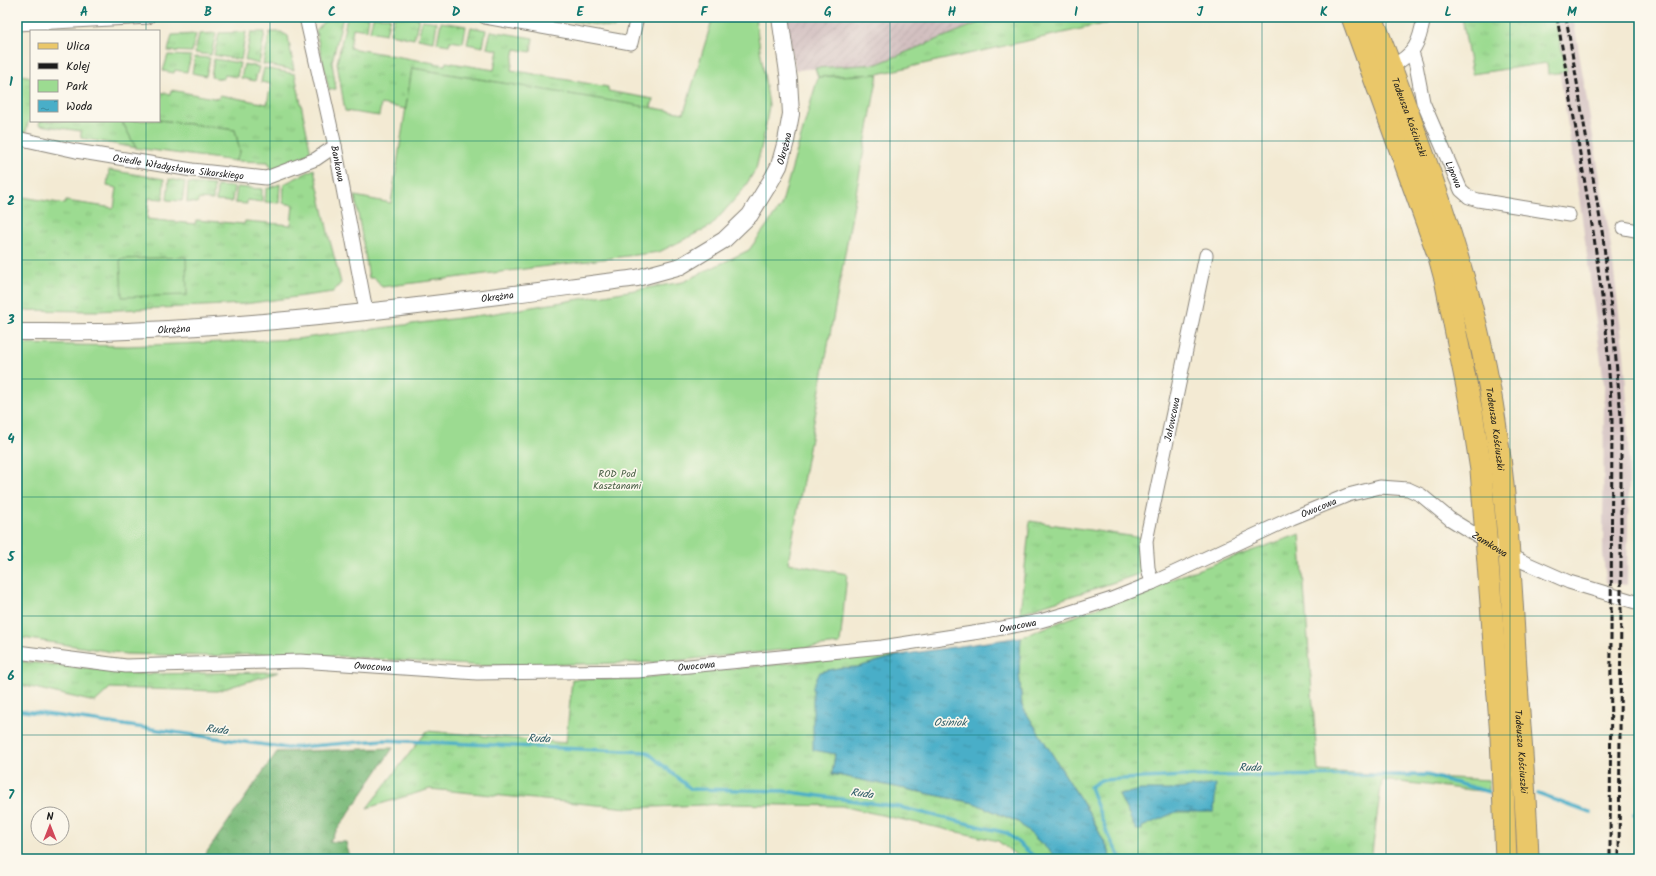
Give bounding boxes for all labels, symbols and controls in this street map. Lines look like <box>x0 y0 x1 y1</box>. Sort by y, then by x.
text: A <box>80 2 88 23</box>
text: B <box>204 2 212 23</box>
text: C <box>328 2 336 23</box>
text: D <box>452 2 461 23</box>
text: E <box>576 2 584 23</box>
text: F <box>700 2 708 23</box>
text: G <box>824 2 832 23</box>
text: H <box>948 2 957 23</box>
text: I <box>1074 2 1078 23</box>
text: J <box>1197 2 1204 23</box>
text: K <box>1320 2 1328 23</box>
text: L <box>1444 2 1452 23</box>
text: M <box>1567 2 1577 23</box>
legend <box>30 30 160 122</box>
text: Ulica <box>66 37 90 56</box>
text: Kolej <box>66 57 91 76</box>
text: 1 <box>9 72 13 93</box>
street label: Tadeusza Kościuszki <box>1387 75 1431 160</box>
text: Park <box>66 77 88 96</box>
text: Woda <box>66 97 93 116</box>
street label: Okrężna <box>773 131 796 167</box>
street label: Bankowa <box>326 144 349 184</box>
street label: Osiedle Władysława Sikorskiego <box>111 150 245 185</box>
street label: Lipowa <box>1440 158 1466 191</box>
text: 2 <box>7 191 15 212</box>
street label: Okrężna <box>480 287 515 307</box>
text: 3 <box>6 310 15 331</box>
street label: Okrężna <box>157 321 191 339</box>
street label: Tadeusza Kościuszki <box>1481 386 1508 472</box>
street label: Jałowcowa <box>1160 396 1185 443</box>
text: 4 <box>7 429 15 450</box>
park label: ROD Pod Kasztanami <box>593 466 642 494</box>
street label: Owocowa <box>1298 493 1340 523</box>
street label: Zamkowa <box>1468 527 1511 562</box>
text: 5 <box>7 547 16 568</box>
street label: Owocowa <box>998 615 1038 637</box>
street label: Owocowa <box>677 656 716 676</box>
street label: Owocowa <box>353 658 393 676</box>
text: 6 <box>7 666 15 687</box>
street label: Tadeusza Kościuszki <box>1510 709 1532 795</box>
water label: Osiniok <box>934 714 968 732</box>
water label: Ruda <box>205 720 230 741</box>
water label: Ruda <box>527 729 551 749</box>
water label: Ruda <box>1239 759 1262 777</box>
water label: Ruda <box>850 784 875 805</box>
text: 7 <box>8 785 15 806</box>
north arrow <box>30 806 70 846</box>
text: N <box>47 808 54 826</box>

